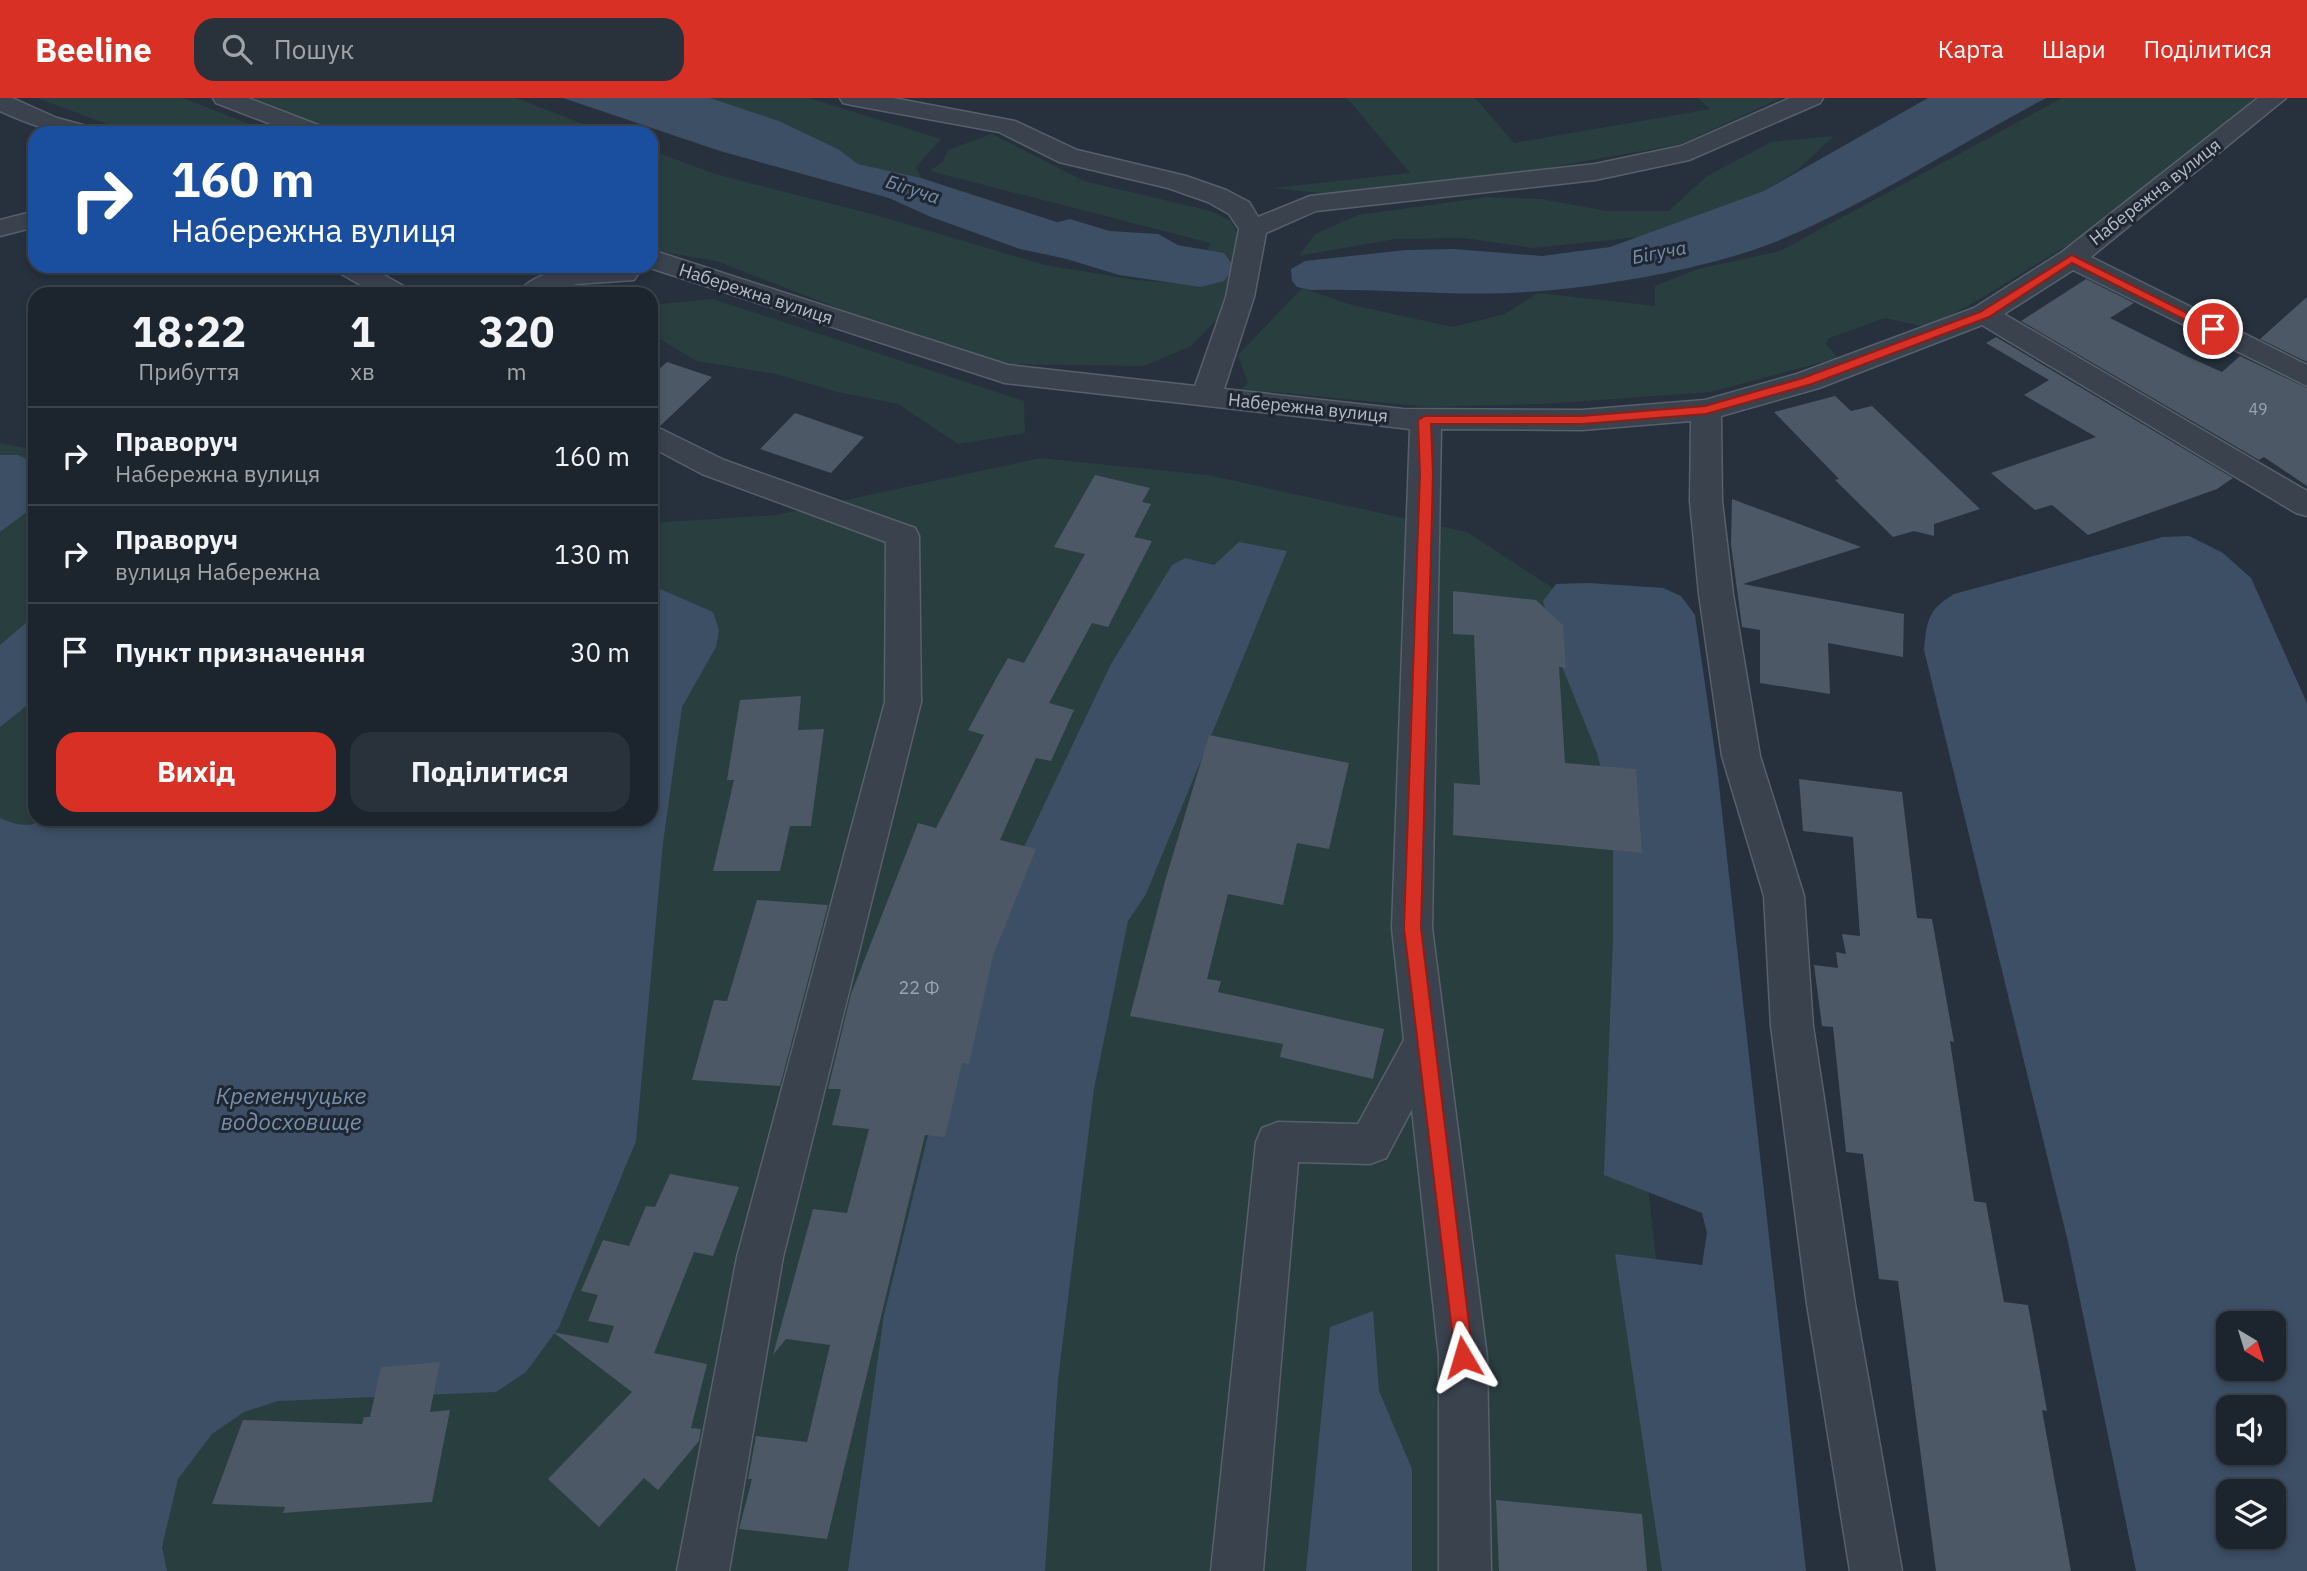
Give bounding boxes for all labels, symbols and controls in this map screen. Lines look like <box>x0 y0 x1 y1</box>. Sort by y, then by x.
search box <box>194 18 684 81</box>
text: Beeline <box>35 28 152 71</box>
icon: search <box>218 30 256 68</box>
text: Пошук <box>274 32 354 66</box>
text: Карта <box>1938 33 2004 65</box>
text: Шари <box>2042 33 2106 65</box>
text: Поділитися <box>2144 33 2272 65</box>
street label: Набережна вулиця <box>2084 133 2225 250</box>
text: 160 m <box>171 147 315 210</box>
icon: right <box>56 154 147 245</box>
water label: Бігуча <box>883 169 943 209</box>
text: Набережна вулиця <box>171 209 457 251</box>
water label: Бігуча <box>1630 235 1688 269</box>
street label: Набережна вулиця <box>676 258 836 329</box>
pin <box>2183 299 2243 359</box>
text: 18:22 <box>132 304 246 359</box>
text: 1 <box>350 304 375 359</box>
text: 320 <box>479 304 554 359</box>
icon: arrive <box>2194 310 2232 348</box>
text: Прибуття <box>138 356 240 386</box>
text: хв <box>350 356 375 386</box>
text: m <box>507 356 527 386</box>
street label: Набережна вулиця <box>1227 388 1389 427</box>
house number: 49 <box>2248 399 2268 419</box>
text: Праворуч <box>115 424 238 458</box>
icon: right <box>56 437 94 475</box>
text: 160 m <box>554 439 630 473</box>
text: Набережна вулиця <box>115 458 320 488</box>
text: Праворуч <box>115 522 238 556</box>
icon: right <box>56 535 94 573</box>
text: 130 m <box>554 537 630 571</box>
text: вулиця Набережна <box>115 556 320 586</box>
icon: arrive <box>56 633 94 671</box>
text: Пункт призначення <box>115 635 365 669</box>
text: 30 m <box>570 635 630 669</box>
button: Вихід <box>56 732 336 812</box>
button: Поділитися <box>350 732 630 812</box>
house number: 22 Ф <box>898 976 940 999</box>
water label: Кременчуцьке водосховище <box>216 1080 367 1136</box>
north arrow <box>2216 1311 2286 1381</box>
map controls <box>2216 1311 2286 1549</box>
position arrow <box>1426 1320 1500 1394</box>
button: sound <box>2216 1395 2286 1465</box>
button: layers <box>2216 1479 2286 1549</box>

